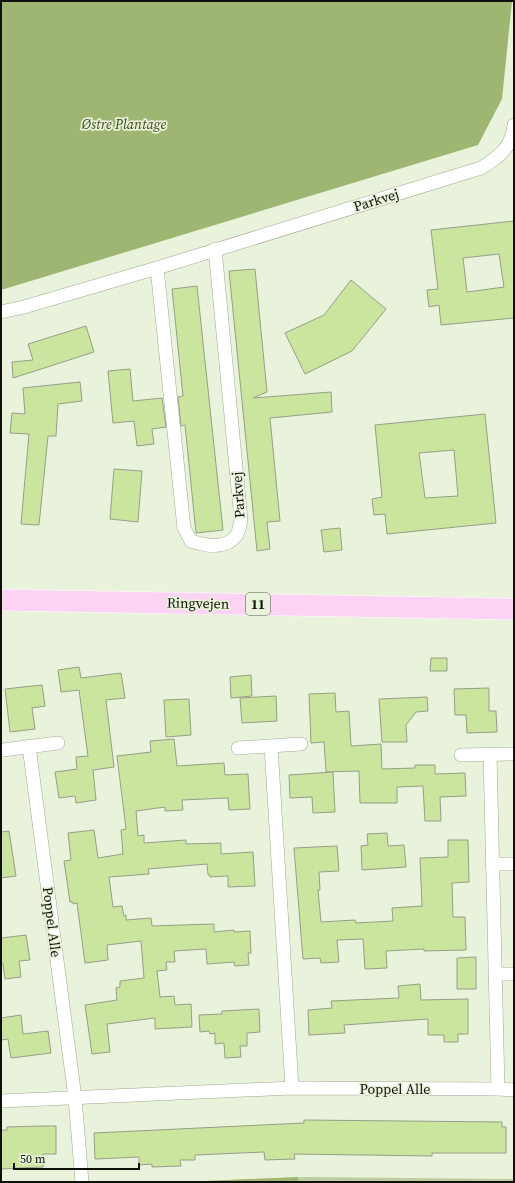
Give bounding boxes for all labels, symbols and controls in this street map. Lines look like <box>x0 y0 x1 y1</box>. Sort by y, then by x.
park label: Østre Plantage <box>81 114 166 134</box>
street label: Parkvej <box>351 184 401 216</box>
street label: Parkvej <box>226 471 250 519</box>
street label: Ringvejen <box>167 592 230 614</box>
road number: 11 <box>246 593 270 615</box>
street label: Poppel Alle <box>38 886 66 958</box>
street label: Poppel Alle <box>360 1079 430 1099</box>
scale bar <box>14 1145 139 1171</box>
text: 50 m <box>20 1151 46 1167</box>

